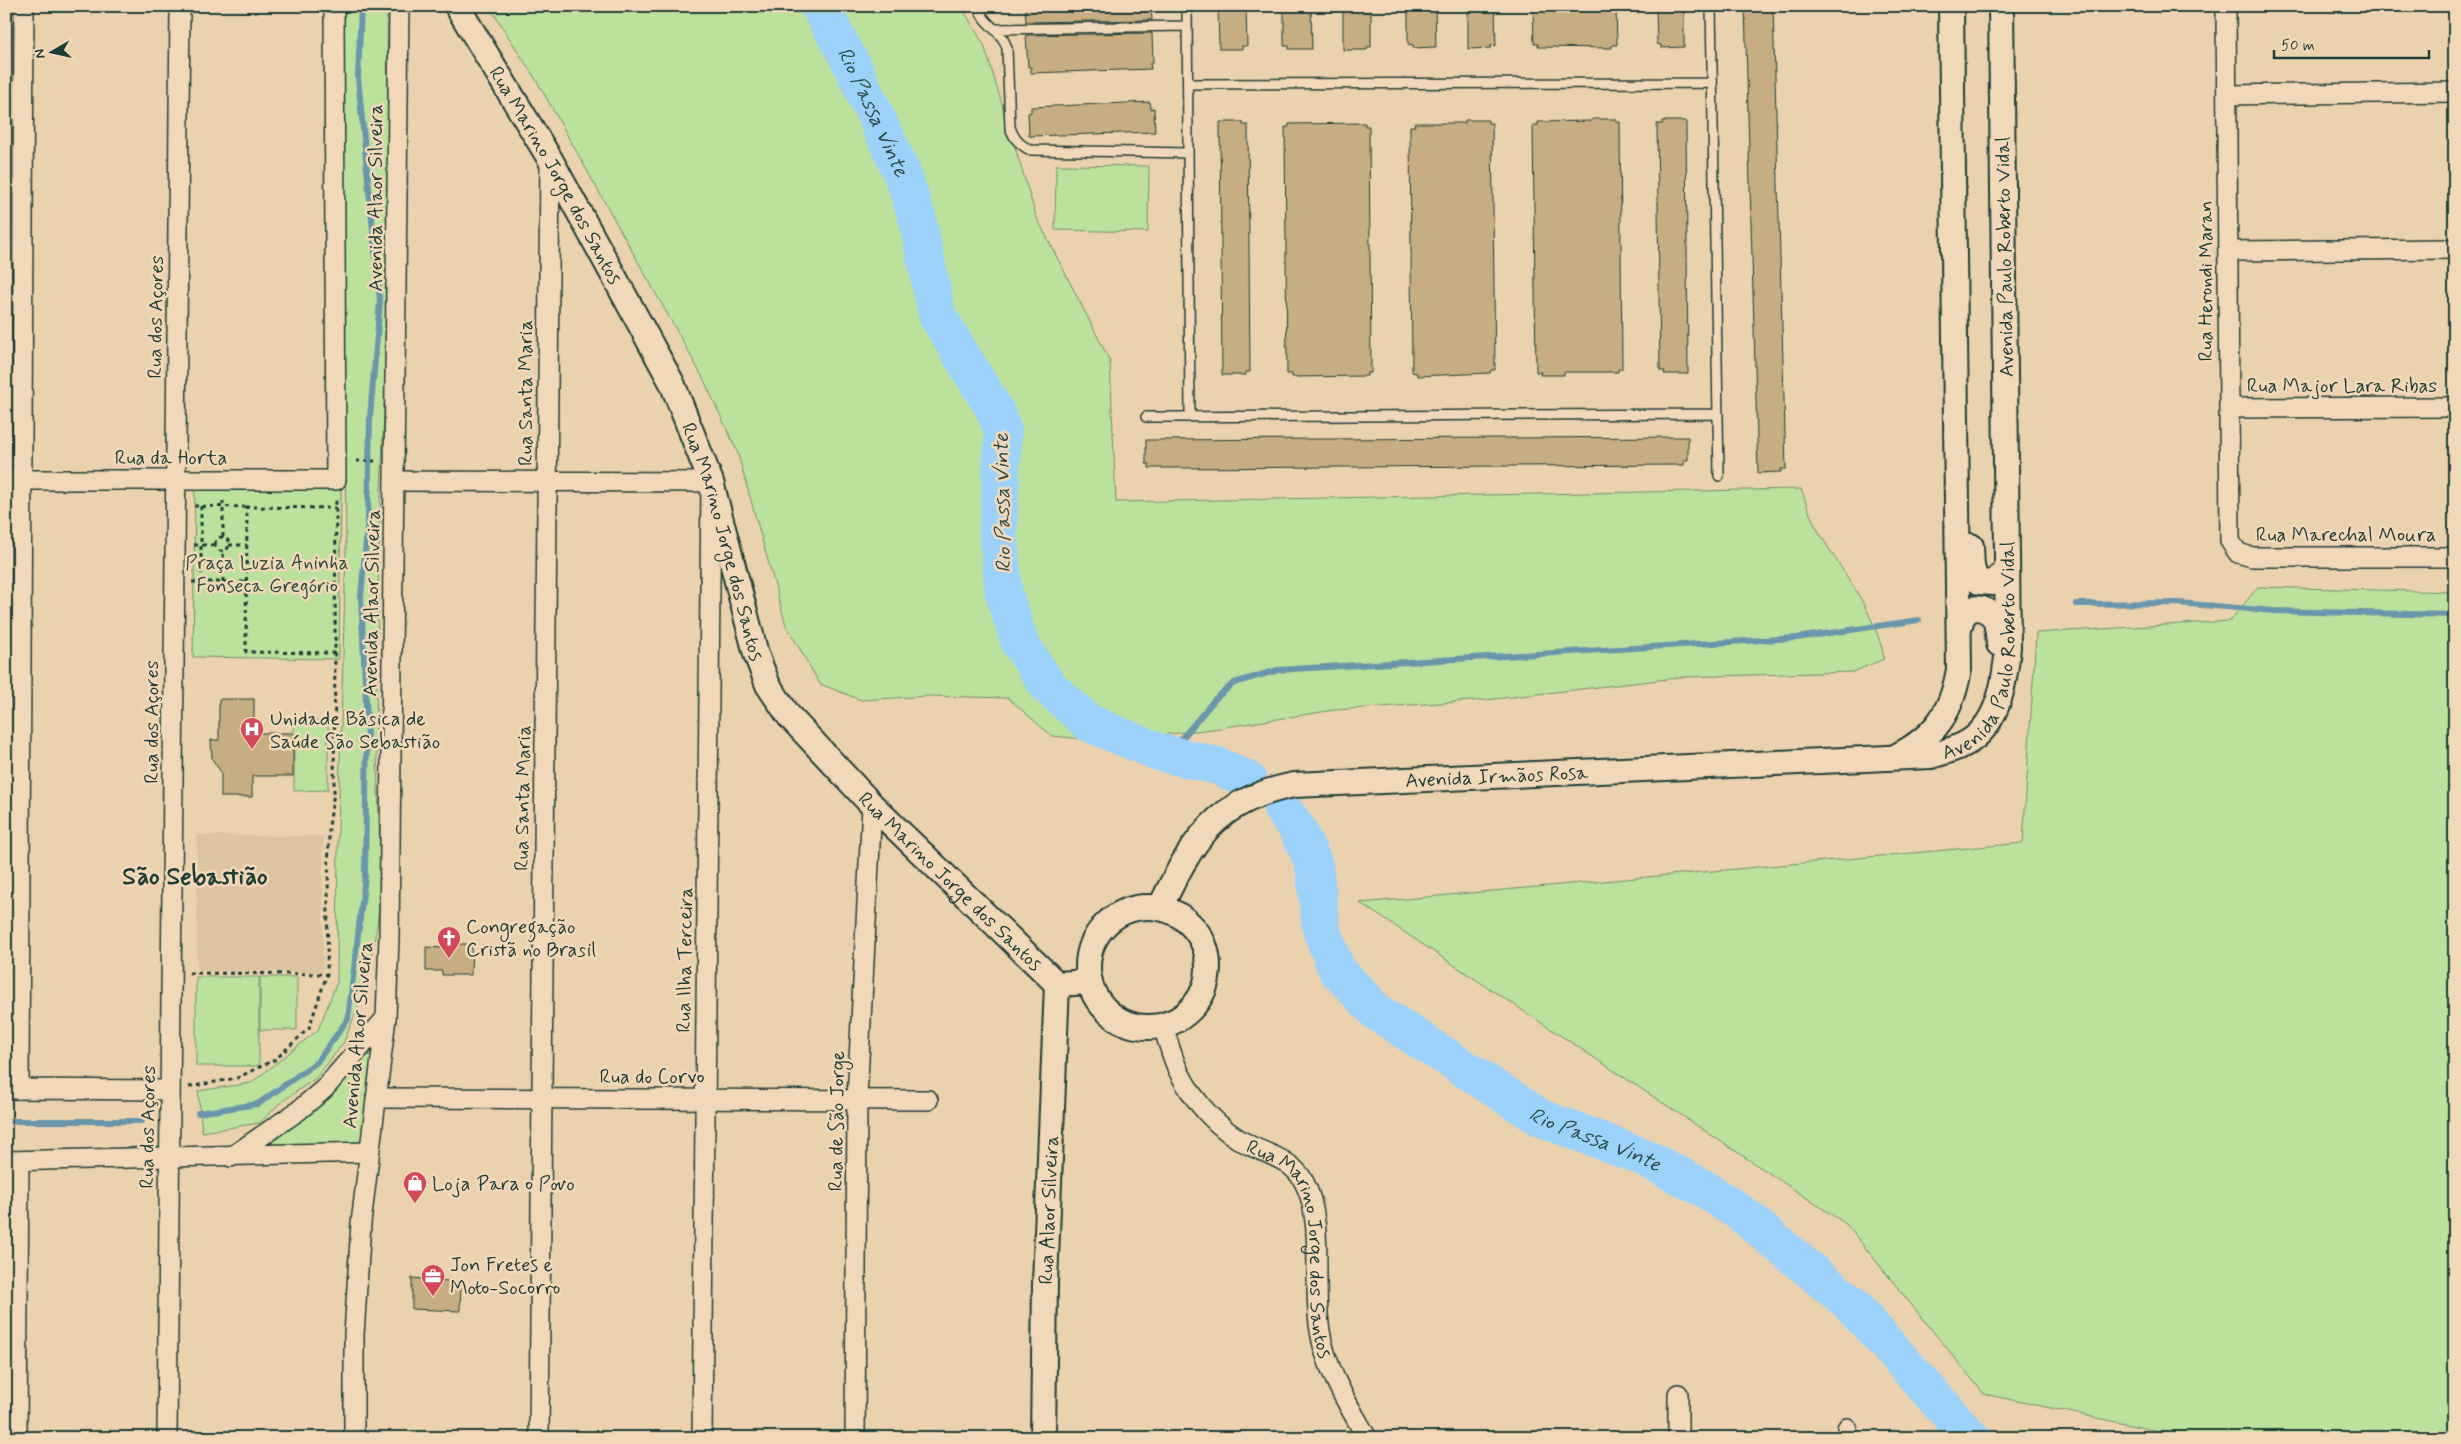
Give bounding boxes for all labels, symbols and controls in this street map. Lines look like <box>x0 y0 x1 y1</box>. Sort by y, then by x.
north arrow <box>28 28 78 78</box>
scale bar <box>2274 28 2428 60</box>
text: 50 m <box>2281 36 2315 56</box>
water label: Rio Passa Vinte <box>830 42 915 183</box>
text: N <box>31 48 50 60</box>
street label: Rua Marino Jorge dos Santos <box>482 62 628 290</box>
street label: Avenida Alaor Silveira <box>363 104 390 292</box>
street label: Avenida Paulo Roberto Vidal <box>1990 136 2021 377</box>
street label: Rua Herondi Maran <box>2193 200 2220 362</box>
street label: Rua dos Açores <box>142 255 171 379</box>
street label: Rua Santa Maria <box>513 320 540 466</box>
street label: Rua Major Lara Ribas <box>2247 373 2437 400</box>
street label: Rua Marino Jorge dos Santos <box>674 419 769 665</box>
water label: Rio Passa Vinte <box>988 432 1018 573</box>
street label: Rua da Horta <box>115 445 227 472</box>
street label: Avenida Alaor Silveira <box>357 509 388 697</box>
street label: Rua Marechal Moura <box>2256 522 2436 549</box>
street label: Avenida Paulo Roberto Vidal <box>1939 541 2023 767</box>
park label: Praça Luzia Aninha Fonseca Gregório <box>185 550 349 600</box>
street label: Rua dos Açores <box>139 660 166 784</box>
place label: Unidade Básica de Saúde São Sebastião <box>270 706 440 756</box>
hospital icon: Unidade Básica de Saúde São Sebastião <box>239 716 265 750</box>
street label: Rua Santa Maria <box>509 725 538 871</box>
street label: Avenida Irmãos Rosa <box>1405 760 1590 795</box>
street label: Rua Marino Jorge dos Santos <box>851 786 1048 978</box>
district label: São Sebastião <box>122 861 268 894</box>
street label: Rua Ilha Terceira <box>671 887 700 1033</box>
place label: Congregação Cristã no Brasil <box>466 914 596 964</box>
church icon: Congregação Cristã no Brasil <box>436 925 462 959</box>
street label: Avenida Alaor Silveira <box>337 941 380 1130</box>
street label: Rua de São Jorge <box>823 1050 853 1192</box>
street label: Rua do Corvo <box>599 1064 705 1091</box>
street label: Rua dos Açores <box>134 1065 163 1189</box>
water label: Rio Passa Vinte <box>1523 1101 1667 1180</box>
street label: Rua Marino Jorge dos Santos <box>1242 1134 1338 1362</box>
street label: Rua Alaor Silveira <box>1033 1135 1066 1285</box>
shop icon: Loja Para o Povo <box>402 1170 428 1204</box>
place label: Loja Para o Povo <box>432 1171 575 1198</box>
place label: Jon Fretes e Moto-Socorro <box>450 1252 561 1302</box>
office icon: Jon Fretes e Moto-Socorro <box>420 1263 446 1297</box>

